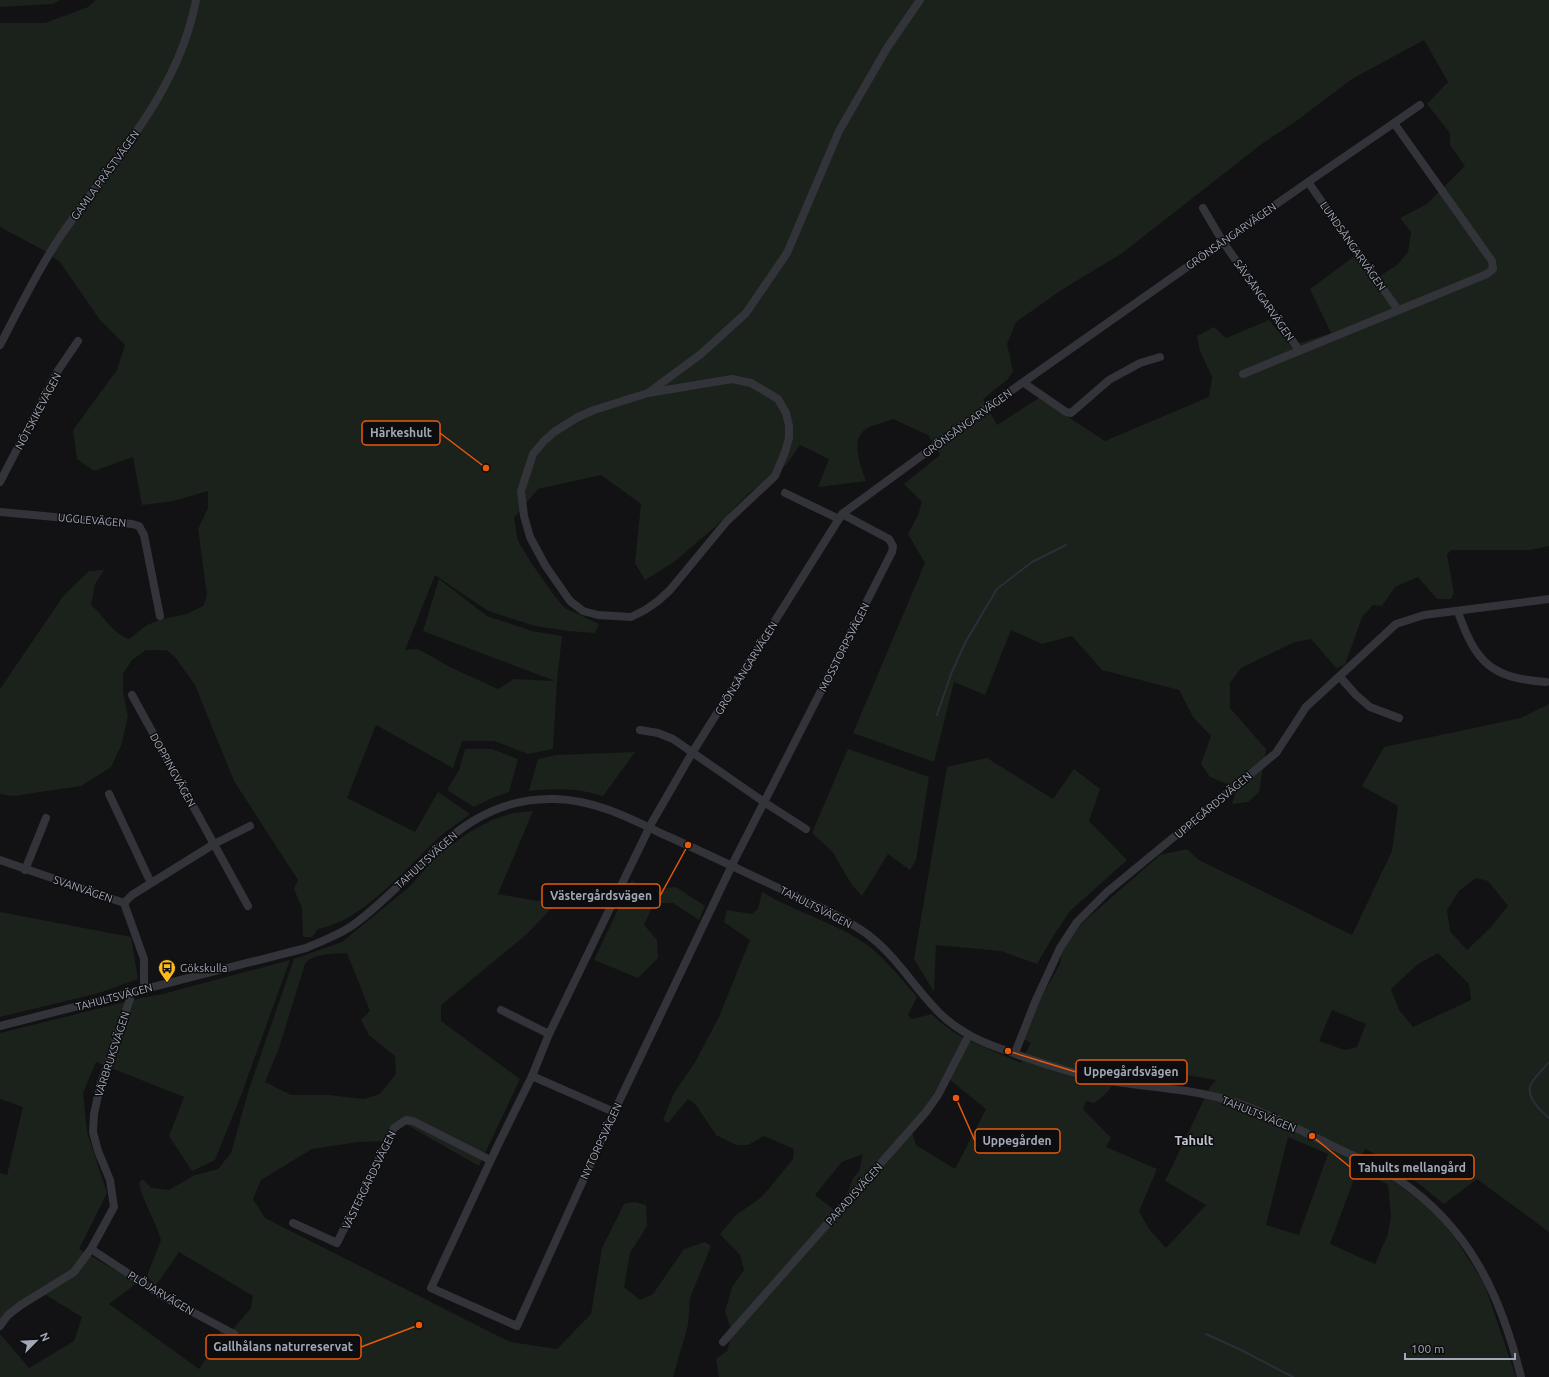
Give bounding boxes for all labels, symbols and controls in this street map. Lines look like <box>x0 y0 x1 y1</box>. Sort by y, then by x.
street label: GAMLA PRÄSTVÄGEN <box>69 128 141 222</box>
street label: LUNDSÅNGARVÄGEN <box>1318 199 1388 293</box>
street label: GRÖNSÅNGARVÄGEN <box>1184 200 1278 272</box>
street label: SÄVSÅNGARVÄGEN <box>1232 257 1296 343</box>
street label: NÖTSKIKEVÄGEN <box>13 371 63 451</box>
street label: GRÖNSÅNGARVÄGEN <box>920 387 1014 459</box>
callout: Härkeshult <box>362 421 440 445</box>
text: Härkeshult <box>370 426 432 439</box>
street label: UGGLEVÄGEN <box>57 511 127 529</box>
street label: MOSSTORPSVÄGEN <box>816 601 872 693</box>
street label: GRÖNSÅNGARVÄGEN <box>712 619 780 717</box>
street label: DOPPINGVÄGEN <box>148 731 198 809</box>
street label: UPPEGÅRDSVÄGEN <box>1172 769 1254 841</box>
street label: TAHULTSVÄGEN <box>393 829 459 891</box>
street label: SVANVÄGEN <box>52 873 114 905</box>
callout: Västergårdsvägen <box>542 884 660 908</box>
street label: TAHULTSVÄGEN <box>778 884 854 930</box>
text: Västergårdsvägen <box>550 889 652 902</box>
bus stop icon: Gökskulla <box>157 958 177 983</box>
place label: Gökskulla <box>180 962 227 974</box>
street label: TAHULTSVÄGEN <box>74 981 154 1013</box>
street label: VÅRBRUKSVÄGEN <box>93 1010 131 1098</box>
callout: Uppegårdsvägen <box>1076 1060 1187 1084</box>
text: Uppegårdsvägen <box>1084 1065 1178 1078</box>
street label: TAHULTSVÄGEN <box>1220 1094 1298 1134</box>
street label: NYTORPSVÄGEN <box>578 1101 624 1181</box>
street label: VÄSTERGÅRDSVÄGEN <box>340 1129 398 1231</box>
callout: Uppegården <box>975 1129 1060 1153</box>
district label: Tahult <box>1175 1133 1214 1147</box>
text: Uppegården <box>982 1134 1052 1147</box>
callout: Tahults mellangård <box>1350 1155 1474 1179</box>
street label: PARADISVÄGEN <box>823 1161 885 1227</box>
text: Tahults mellangård <box>1358 1161 1466 1174</box>
street label: PLÖJARVÄGEN <box>126 1269 196 1317</box>
north arrow <box>16 1321 56 1361</box>
text: N <box>38 1331 52 1343</box>
callout: Gallhålans naturreservat <box>206 1335 361 1359</box>
scale bar <box>1405 1335 1515 1361</box>
text: Gallhålans naturreservat <box>213 1340 353 1353</box>
text: 100 m <box>1411 1342 1444 1355</box>

